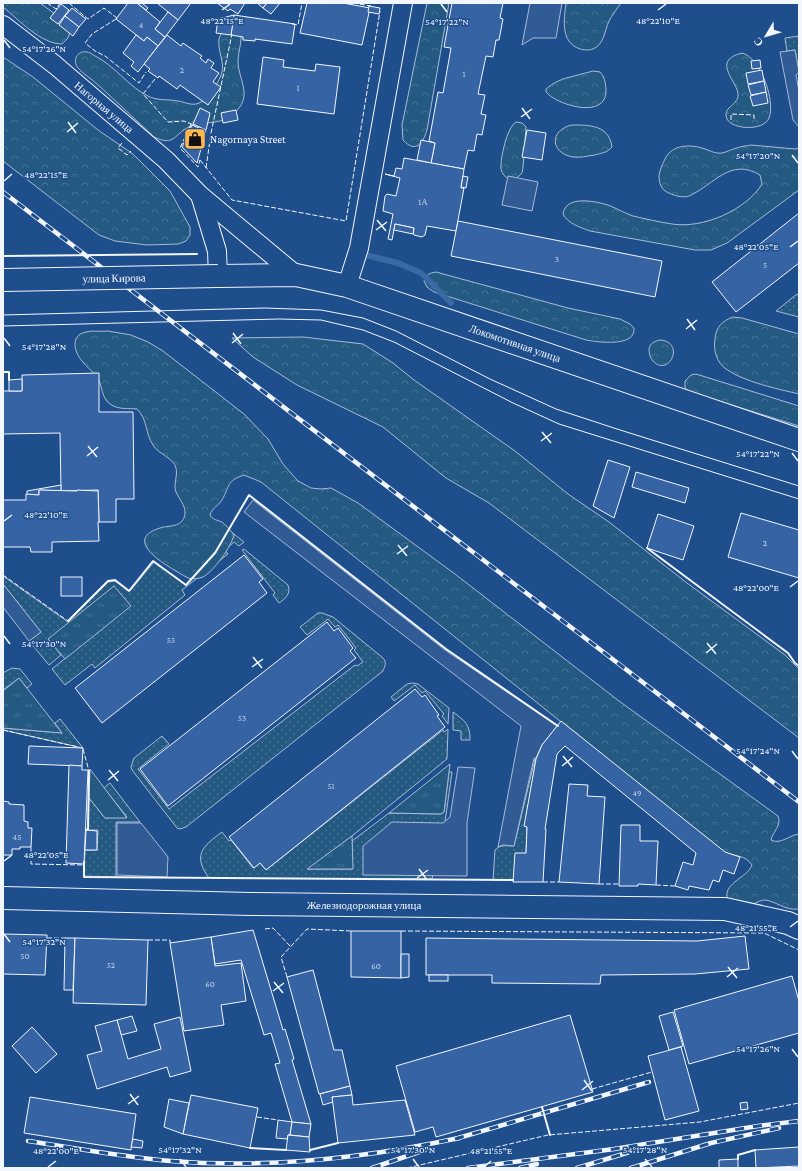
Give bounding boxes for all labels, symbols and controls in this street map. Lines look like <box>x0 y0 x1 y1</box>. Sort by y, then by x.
text: 48°22'15"E <box>200 15 244 26</box>
text: 48°22'10"E <box>636 15 681 26</box>
text: 54°17'22"N <box>425 16 469 27</box>
north arrow <box>746 16 786 56</box>
house number: 4 <box>139 20 144 30</box>
text: С <box>751 35 765 49</box>
text: 54°17'26"N <box>22 43 67 54</box>
house number: 2 <box>180 65 184 75</box>
house number: 1 <box>463 69 466 79</box>
street label: Нагорная улица <box>72 79 136 135</box>
house number: 1 <box>297 83 300 93</box>
shop icon: Nagornaya Street <box>182 126 208 152</box>
place label: Nagornaya Street <box>210 133 286 146</box>
text: 54°17'20"N <box>736 150 781 161</box>
text: 48°22'15"E <box>24 169 68 180</box>
house number: 1А <box>418 197 428 207</box>
text: 48°22'05"E <box>733 241 779 252</box>
house number: 3 <box>555 254 559 264</box>
house number: 5 <box>763 260 767 270</box>
street label: улица Кирова <box>82 271 146 285</box>
street label: Локомотивная улица <box>468 322 562 364</box>
text: 54°17'28"N <box>22 341 67 352</box>
text: 54°17'22"N <box>736 448 780 459</box>
text: 48°22'10"E <box>24 509 69 520</box>
house number: 2 <box>763 538 767 548</box>
text: 48°22'00"E <box>733 582 780 593</box>
house number: 55 <box>167 635 175 645</box>
text: 54°17'30"N <box>22 638 67 649</box>
house number: 53 <box>238 713 246 723</box>
text: 54°17'24"N <box>736 745 780 756</box>
house number: 51 <box>327 781 335 791</box>
house number: 49 <box>632 788 642 798</box>
house number: 45 <box>13 832 21 842</box>
text: 48°22'05"E <box>23 849 69 860</box>
street label: Железнодорожная улица <box>307 899 421 911</box>
text: 48°21'55"E <box>735 922 778 933</box>
text: 54°17'32"N <box>22 936 66 947</box>
house number: 50 <box>20 951 30 961</box>
house number: 52 <box>107 960 115 970</box>
house number: 60 <box>371 961 381 971</box>
house number: 60 <box>205 979 215 989</box>
text: 54°17'26"N <box>736 1043 781 1054</box>
text: 54°17'32"N <box>158 1144 202 1155</box>
text: 54°17'30"N <box>391 1144 436 1155</box>
text: 54°17'28"N <box>623 1144 668 1155</box>
text: 48°22'00"E <box>33 1145 80 1156</box>
text: 48°21'55"E <box>470 1145 513 1156</box>

